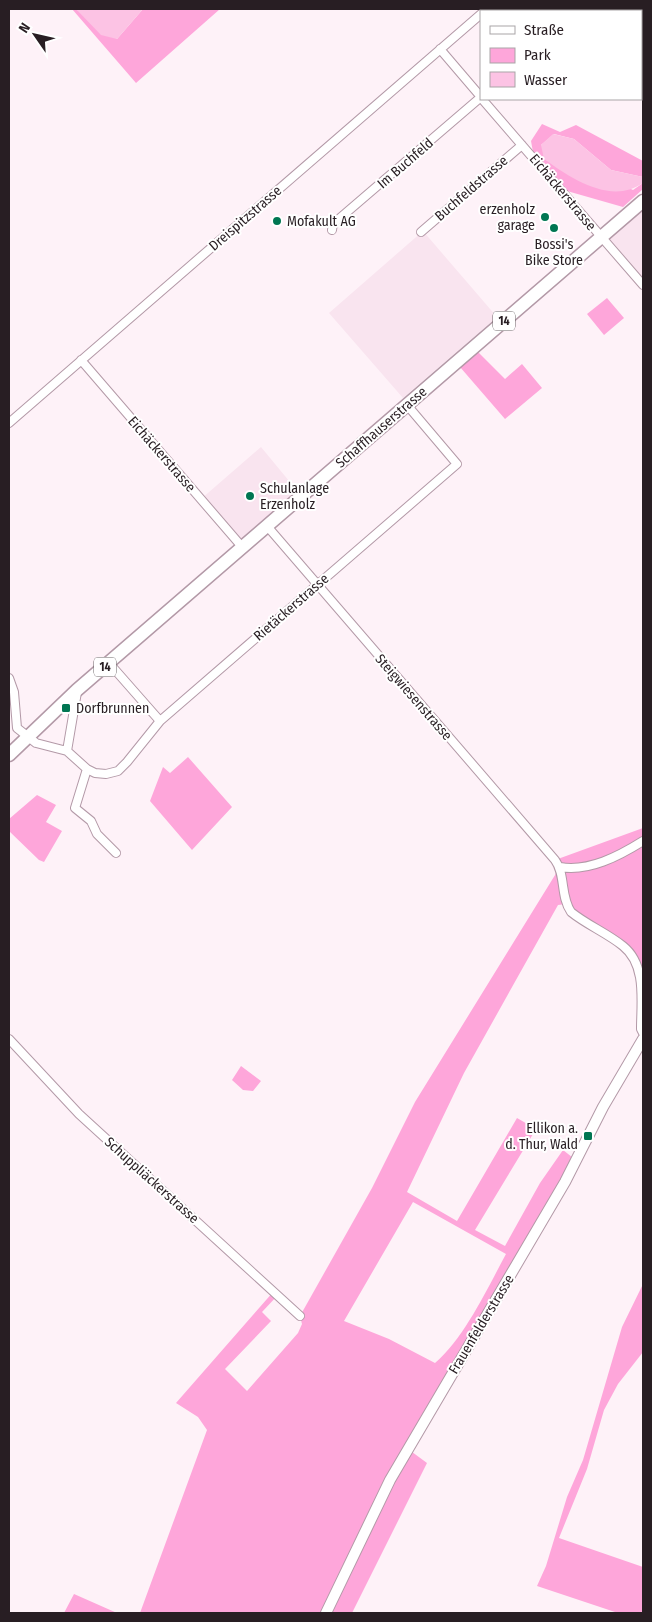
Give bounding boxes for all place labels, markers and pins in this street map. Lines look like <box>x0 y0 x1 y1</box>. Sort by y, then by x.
place label: erzenholz garage <box>480 201 535 234</box>
marker: erzenholz garage <box>539 211 551 223</box>
place label: Mofakult AG <box>287 213 356 230</box>
marker: Mofakult AG <box>271 215 283 227</box>
marker: Bossi's Bike Store <box>548 222 560 234</box>
place label: Bossi's Bike Store <box>525 236 583 269</box>
place label: Schulanlage Erzenholz <box>260 480 329 513</box>
marker: Schulanlage Erzenholz <box>244 490 256 502</box>
place label: Dorfbrunnen <box>76 700 149 717</box>
marker: Dorfbrunnen <box>60 702 72 714</box>
place label: Ellikon a. d. Thur, Wald <box>505 1120 578 1153</box>
marker: Ellikon a. d. Thur, Wald <box>582 1130 594 1142</box>

